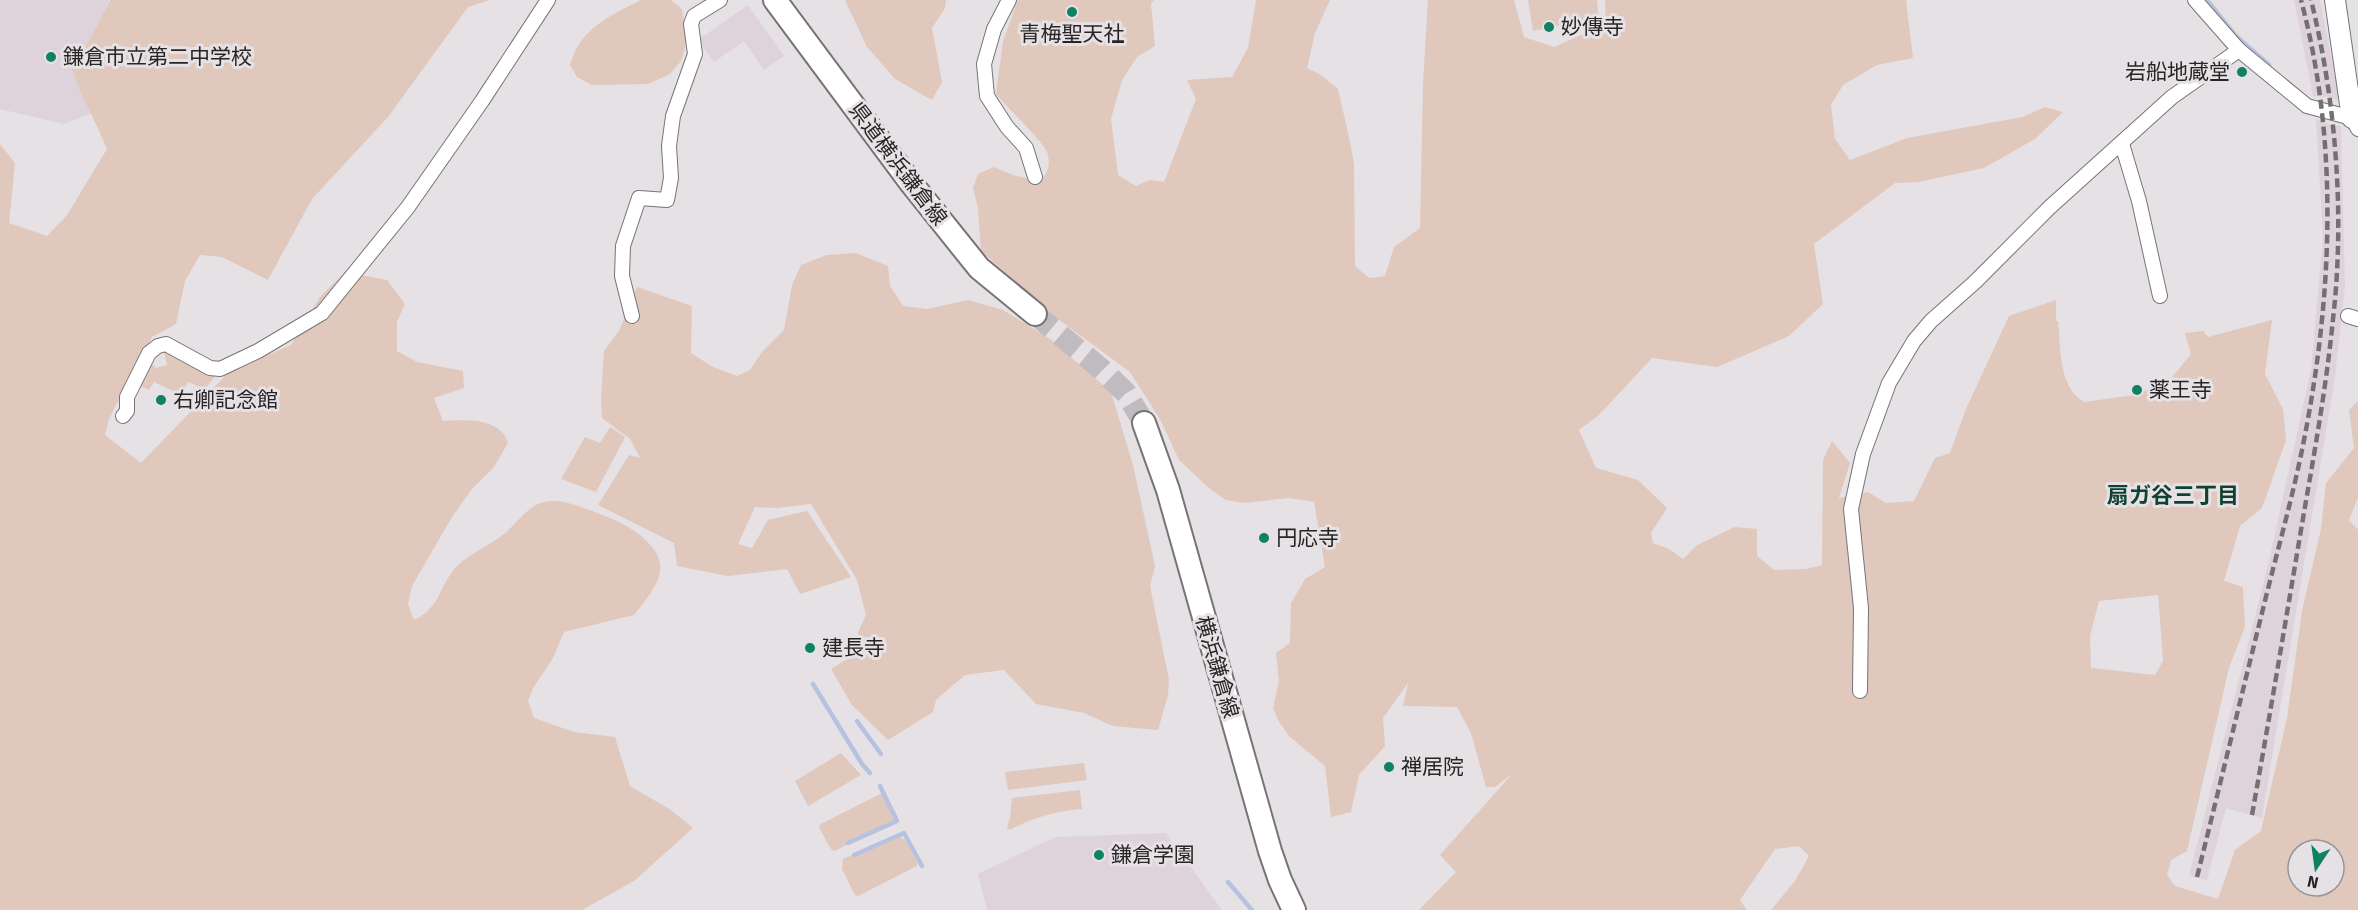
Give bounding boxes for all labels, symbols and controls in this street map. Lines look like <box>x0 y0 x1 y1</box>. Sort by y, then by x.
marker: 青梅聖天社 <box>1065 5 1079 19</box>
place label: 妙傳寺 <box>1561 14 1624 40</box>
marker: 妙傳寺 <box>1542 20 1556 34</box>
place label: 青梅聖天社 <box>1020 21 1125 47</box>
place label: 鎌倉市立第二中学校 <box>63 44 252 70</box>
marker: 鎌倉市立第二中学校 <box>44 50 58 64</box>
place label: 岩船地蔵堂 <box>2125 59 2230 85</box>
marker: 岩船地蔵堂 <box>2235 65 2249 79</box>
street label: 県道横浜鎌倉線 <box>843 97 953 231</box>
place label: 薬王寺 <box>2149 377 2212 403</box>
marker: 薬王寺 <box>2130 383 2144 397</box>
place label: 右卿記念館 <box>173 387 278 413</box>
marker: 右卿記念館 <box>154 393 168 407</box>
district label: 扇ガ谷三丁目 <box>2107 482 2239 509</box>
place label: 円応寺 <box>1276 525 1339 551</box>
marker: 円応寺 <box>1257 531 1271 545</box>
street label: 横浜鎌倉線 <box>1190 613 1244 721</box>
place label: 建長寺 <box>822 635 885 661</box>
marker: 建長寺 <box>803 641 817 655</box>
place label: 禅居院 <box>1401 754 1464 780</box>
marker: 禅居院 <box>1382 760 1396 774</box>
north arrow <box>2286 838 2346 898</box>
place label: 鎌倉学園 <box>1111 842 1195 868</box>
marker: 鎌倉学園 <box>1092 848 1106 862</box>
text: N <box>2305 871 2321 893</box>

